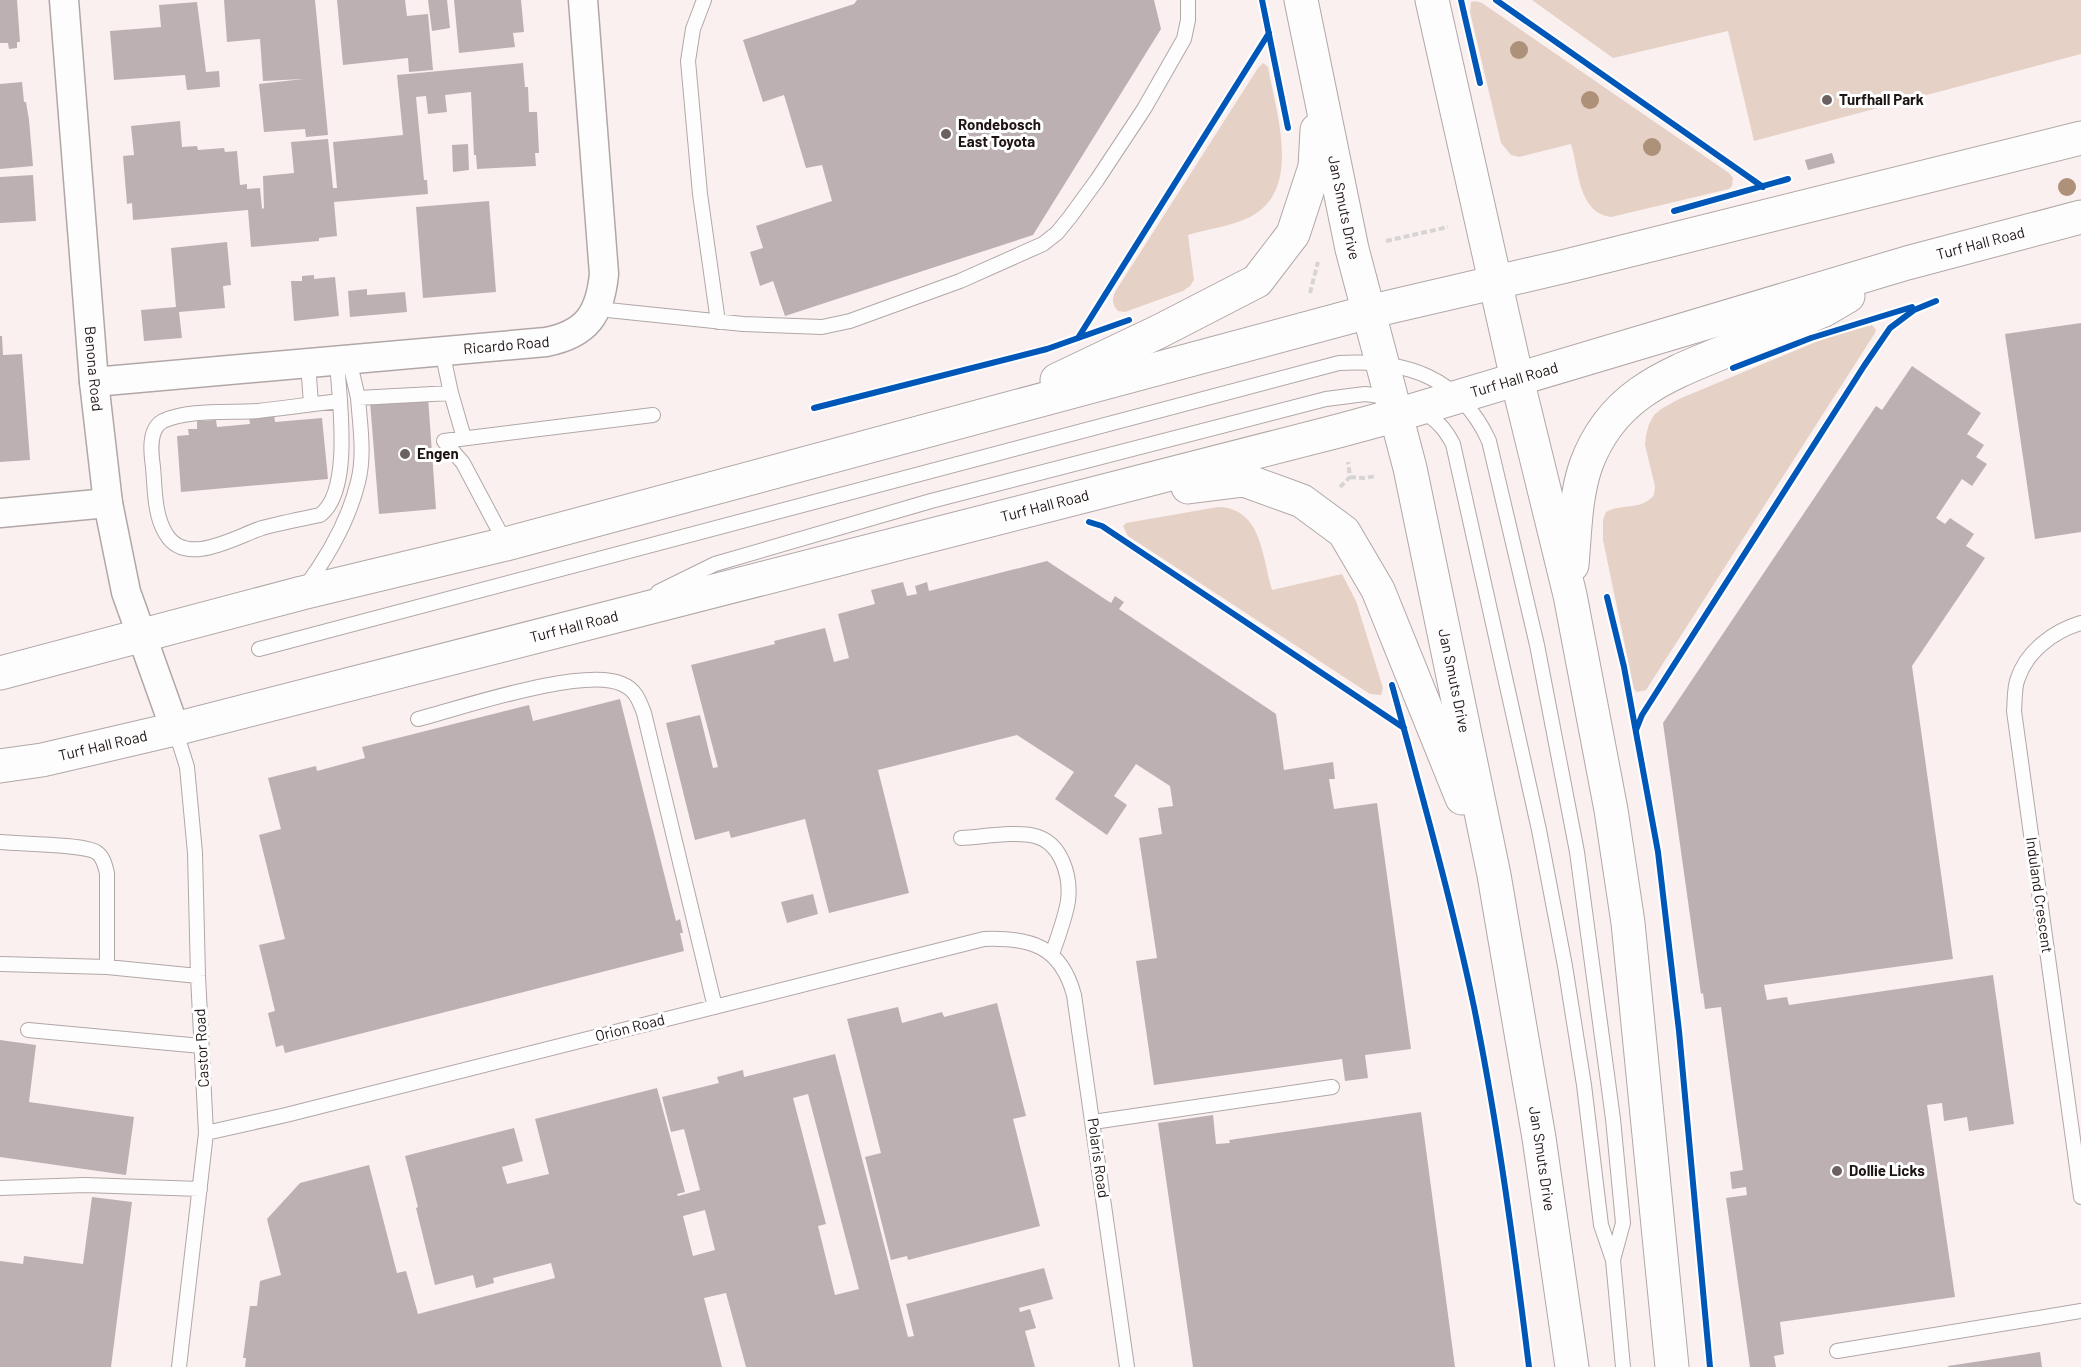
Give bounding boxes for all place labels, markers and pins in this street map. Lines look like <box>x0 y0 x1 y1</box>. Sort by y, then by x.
place label: Turfhall Park <box>1839 90 1924 108</box>
marker: Turfhall Park <box>1820 93 1834 107</box>
place label: Rondebosch East Toyota <box>958 115 1041 150</box>
marker: Rondebosch East Toyota <box>939 127 953 141</box>
place label: Engen <box>417 444 459 462</box>
marker: Engen <box>398 447 412 461</box>
place label: Dollie Licks <box>1849 1161 1925 1179</box>
marker: Dollie Licks <box>1830 1164 1844 1178</box>

